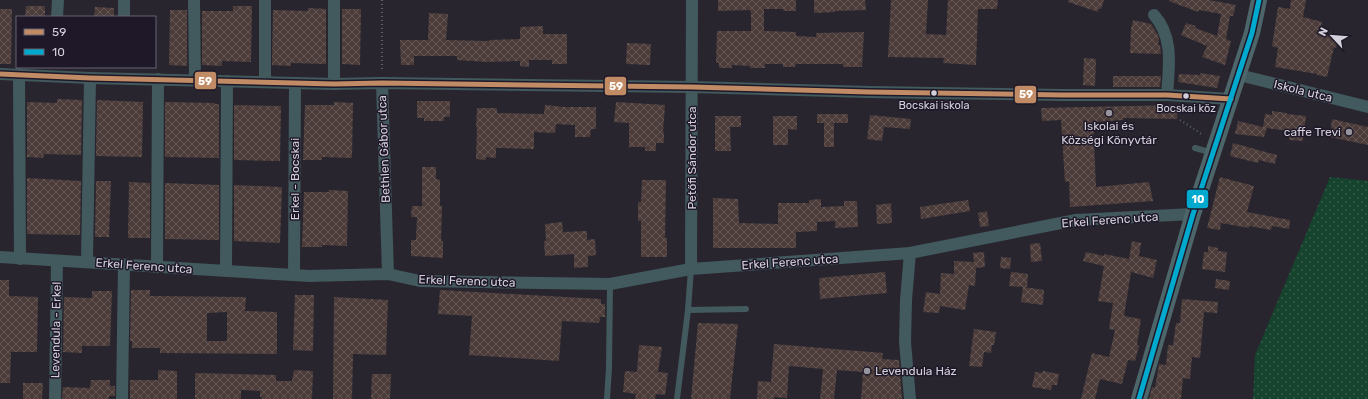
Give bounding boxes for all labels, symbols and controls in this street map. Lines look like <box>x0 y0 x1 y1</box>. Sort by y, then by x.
legend <box>16 16 156 68</box>
north arrow <box>1312 16 1352 56</box>
text: 59 <box>52 25 66 39</box>
text: N <box>1316 25 1331 38</box>
text: 10 <box>52 45 65 59</box>
line badge: 59 <box>194 71 217 90</box>
text: 59 <box>198 75 212 88</box>
line badge: 59 <box>604 76 627 96</box>
street label: Iskola utca <box>1272 77 1334 105</box>
text: 59 <box>609 80 623 93</box>
line badge: 59 <box>1014 85 1037 104</box>
marker: Bocskai iskola <box>929 88 939 98</box>
text: 59 <box>1019 88 1033 101</box>
marker: Bocskai köz <box>1181 91 1191 101</box>
street label: Bethlen Gábor utca <box>375 95 393 203</box>
place label: Bocskai iskola <box>898 99 970 112</box>
place label: Bocskai köz <box>1156 102 1216 115</box>
street label: Petőfi Sándor utca <box>685 106 699 210</box>
marker: Iskolai és Községi Könyvtár <box>1104 108 1114 118</box>
place label: Iskolai és Községi Könyvtár <box>1061 119 1157 147</box>
place label: caffe Trevi <box>1284 125 1341 139</box>
marker: caffe Trevi <box>1344 127 1354 137</box>
street label: Erkel - Bocskai <box>288 138 302 220</box>
line badge: 10 <box>1186 189 1209 209</box>
text: 10 <box>1192 193 1204 206</box>
street label: Erkel Ferenc utca <box>1061 210 1159 230</box>
street label: Erkel Ferenc utca <box>741 252 839 272</box>
street label: Erkel Ferenc utca <box>95 256 193 276</box>
street label: Erkel Ferenc utca <box>418 272 516 290</box>
street label: Levendula - Erkel <box>48 282 64 378</box>
place label: Levendula Ház <box>875 364 957 378</box>
marker: Levendula Ház <box>862 366 872 376</box>

